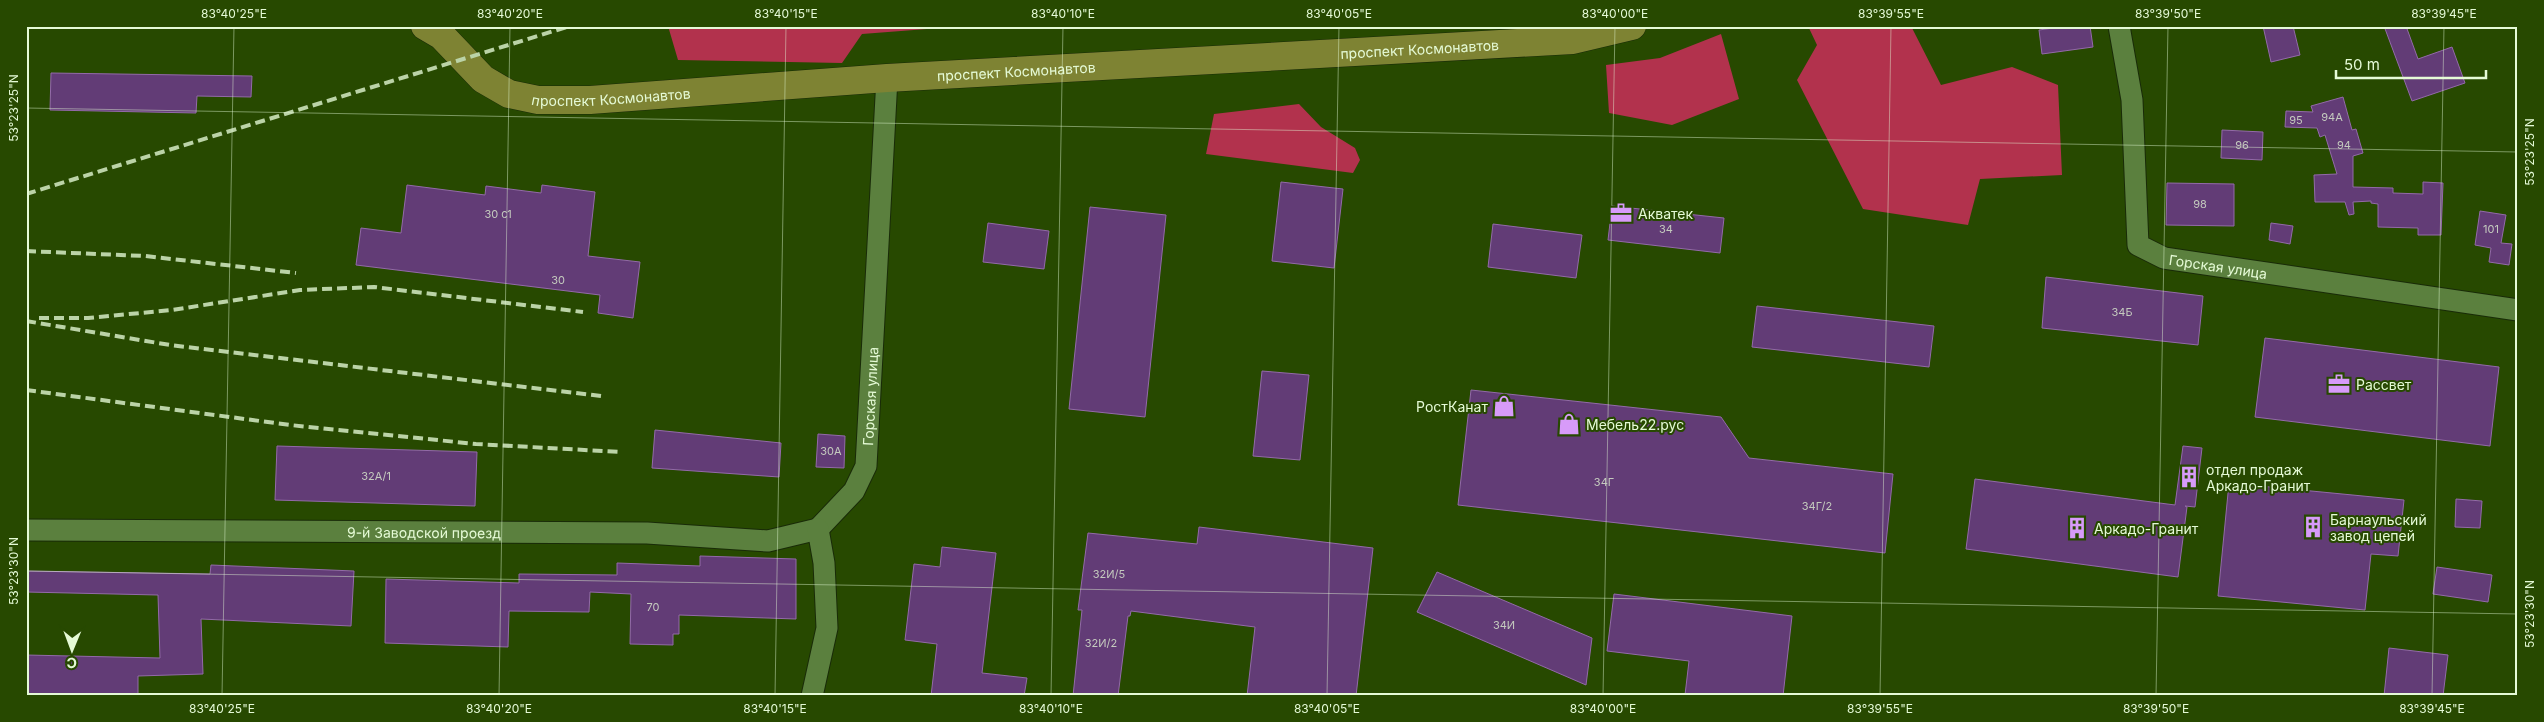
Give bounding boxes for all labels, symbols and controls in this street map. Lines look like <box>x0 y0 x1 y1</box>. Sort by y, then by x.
text: 83°40'25"E <box>201 6 267 21</box>
text: 83°40'20"E <box>477 6 543 21</box>
text: 83°40'15"E <box>754 6 818 21</box>
text: 83°40'10"E <box>1031 6 1095 21</box>
text: 83°40'05"E <box>1306 6 1372 21</box>
text: 83°40'00"E <box>1582 6 1648 21</box>
text: 83°39'55"E <box>1858 6 1924 21</box>
text: 83°39'50"E <box>2135 6 2201 21</box>
text: 83°39'45"E <box>2411 6 2477 21</box>
street label: проспект Космонавтов <box>1340 36 1499 61</box>
scale bar <box>2336 48 2486 80</box>
text: 50 m <box>2344 55 2380 74</box>
street label: проспект Космонавтов <box>936 58 1096 84</box>
text: 53°23'25"N <box>6 74 21 142</box>
street label: проспект Космонавтов <box>530 84 691 109</box>
house number: 94А <box>2321 110 2343 124</box>
house number: 95 <box>2289 113 2303 127</box>
text: 53°23'25"N <box>2522 118 2537 186</box>
house number: 96 <box>2235 138 2249 152</box>
house number: 94 <box>2337 138 2351 152</box>
house number: 98 <box>2193 197 2207 211</box>
office icon: Акватек <box>1608 200 1634 226</box>
place label: Акватек <box>1638 205 1693 222</box>
house number: 30 с1 <box>484 207 512 221</box>
house number: 34 <box>1659 222 1673 236</box>
house number: 101 <box>2483 222 2499 236</box>
street label: Горская улица <box>2168 250 2268 282</box>
house number: 30 <box>551 273 565 287</box>
house number: 34Б <box>2111 305 2133 319</box>
street label: Горская улица <box>859 346 881 446</box>
office icon: Рассвет <box>2326 371 2352 397</box>
place label: Рассвет <box>2356 376 2412 393</box>
shop icon: РостКанат <box>1491 393 1517 419</box>
place label: РостКанат <box>1416 398 1488 415</box>
shop icon: Мебель22.рус <box>1556 411 1582 437</box>
place label: Мебель22.рус <box>1586 416 1684 433</box>
house number: 30А <box>820 444 842 458</box>
place label: отдел продаж Аркадо-Гранит <box>2206 461 2311 494</box>
building icon: отдел продаж Аркадо-Гранит <box>2176 464 2202 490</box>
house number: 32А/1 <box>361 469 391 483</box>
house number: 34Г <box>1594 475 1614 489</box>
house number: 34Г/2 <box>1802 499 1832 513</box>
place label: Барнаульский завод цепей <box>2330 511 2427 544</box>
building icon: Барнаульский завод цепей <box>2300 514 2326 540</box>
building icon: Аркадо-Гранит <box>2064 515 2090 541</box>
place label: Аркадо-Гранит <box>2094 520 2199 537</box>
street label: 9-й Заводской проезд <box>347 523 501 541</box>
text: 53°23'30"N <box>6 537 21 605</box>
house number: 32И/5 <box>1093 567 1126 581</box>
text: 53°23'30"N <box>2522 580 2537 648</box>
house number: 70 <box>647 600 660 614</box>
house number: 34И <box>1493 618 1515 632</box>
north arrow <box>48 624 98 674</box>
house number: 32И/2 <box>1085 636 1117 650</box>
text: С <box>66 655 77 672</box>
text: 83°40'25"E <box>189 701 255 716</box>
text: 83°40'20"E <box>466 701 532 716</box>
text: 83°40'15"E <box>743 701 807 716</box>
text: 83°40'10"E <box>1019 701 1083 716</box>
text: 83°40'05"E <box>1294 701 1360 716</box>
text: 83°40'00"E <box>1570 701 1636 716</box>
text: 83°39'55"E <box>1847 701 1913 716</box>
text: 83°39'50"E <box>2123 701 2189 716</box>
text: 83°39'45"E <box>2399 701 2465 716</box>

